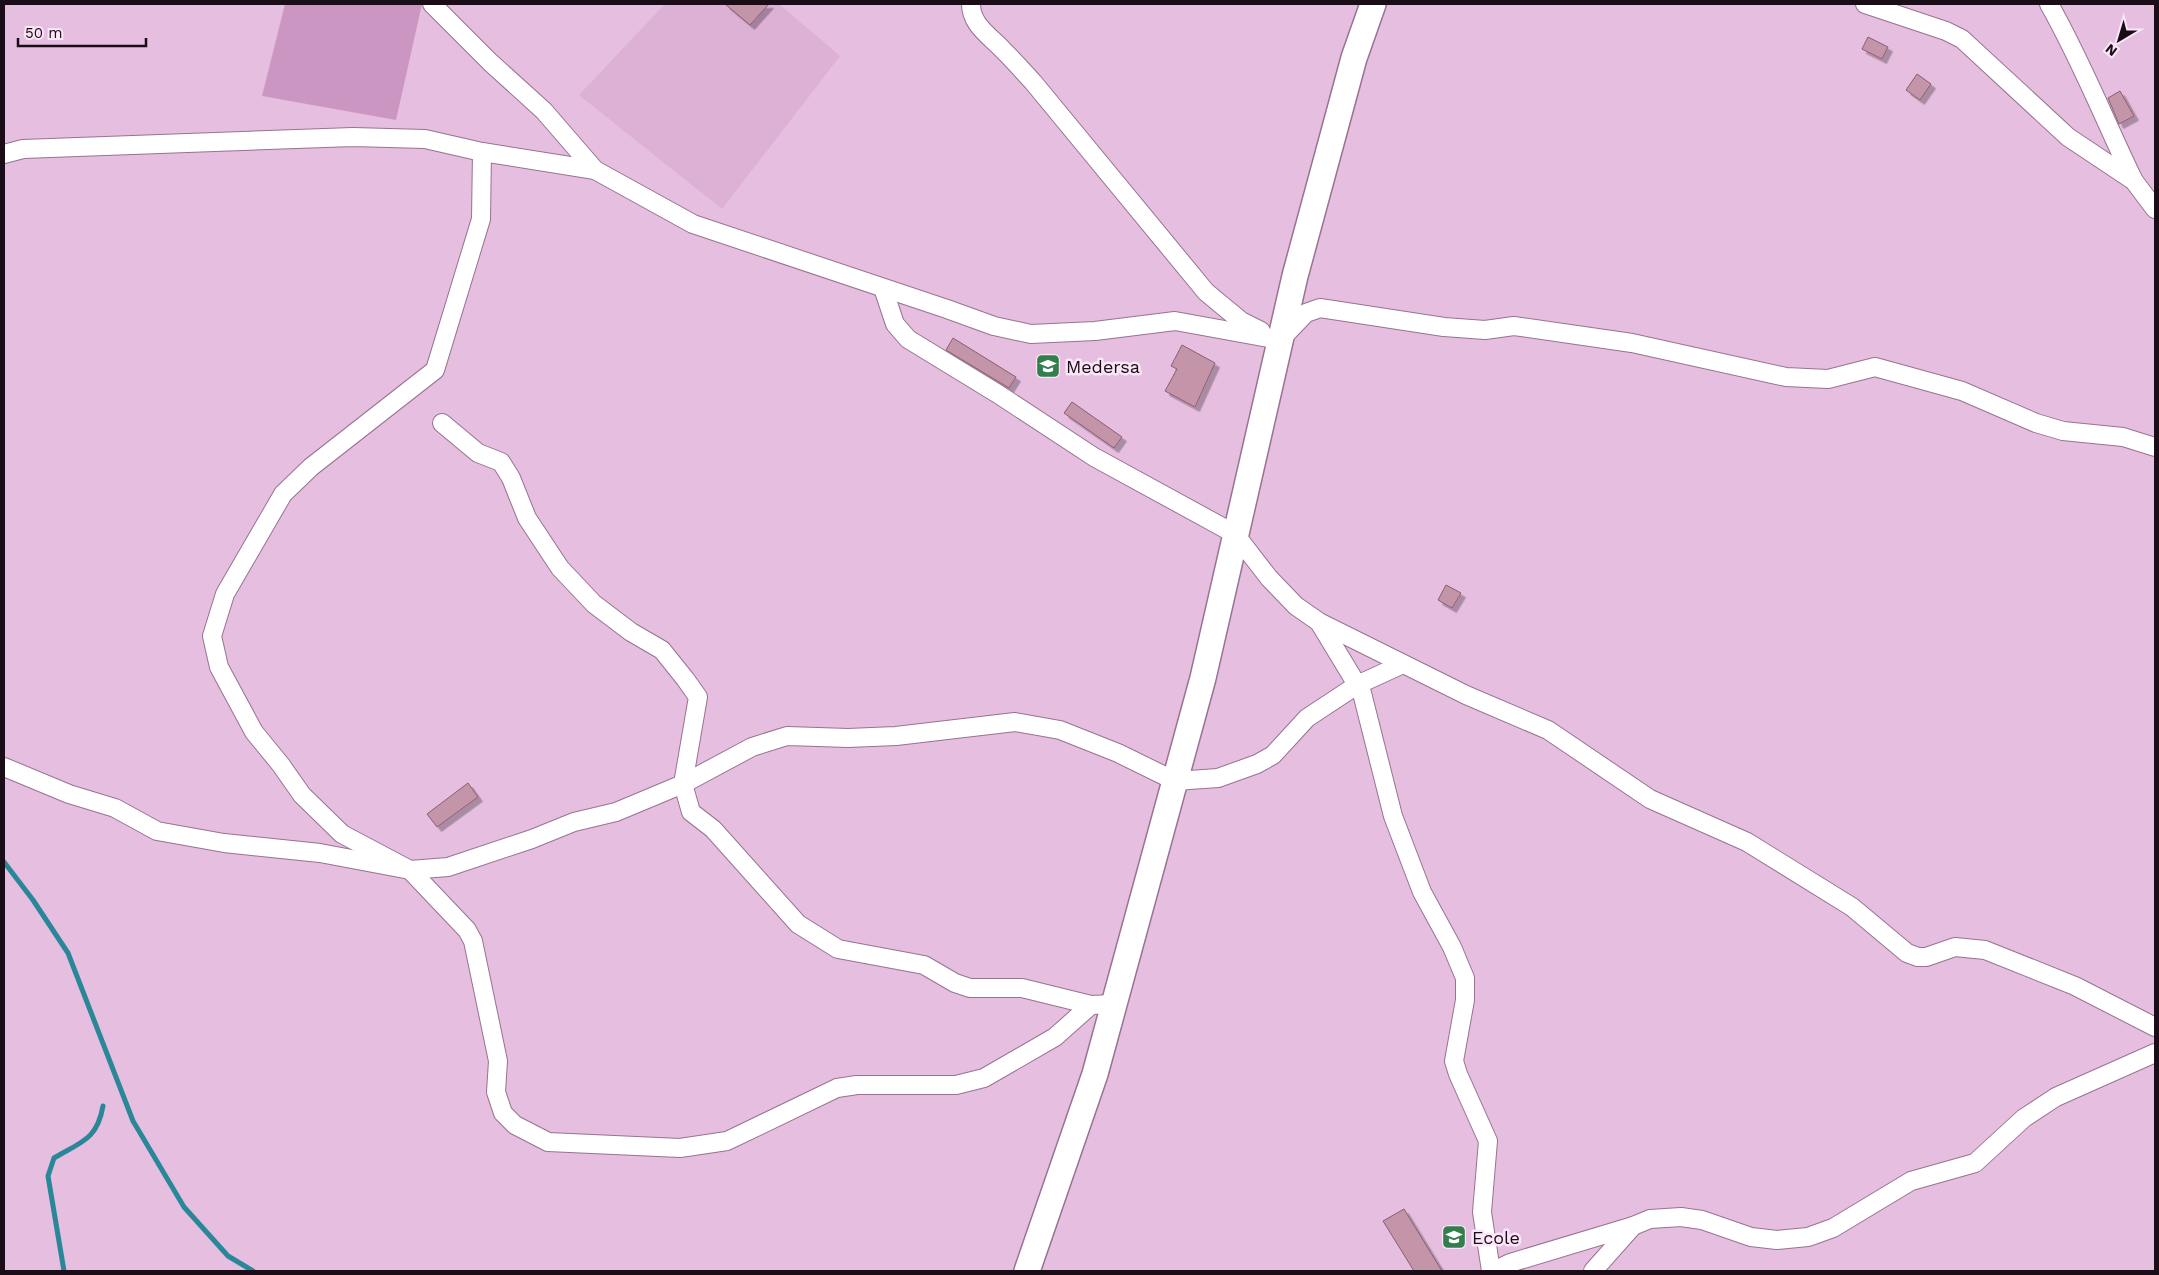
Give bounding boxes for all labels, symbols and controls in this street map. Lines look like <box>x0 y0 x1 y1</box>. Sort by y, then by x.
scale bar <box>18 15 145 47</box>
north arrow <box>2094 15 2144 65</box>
text: 50 m <box>25 24 62 42</box>
text: N <box>2102 41 2120 60</box>
school or university icon: Medersa <box>1035 353 1061 379</box>
place label: Medersa <box>1066 356 1140 377</box>
school or university icon: Ecole <box>1441 1224 1467 1250</box>
place label: Ecole <box>1472 1227 1520 1248</box>

